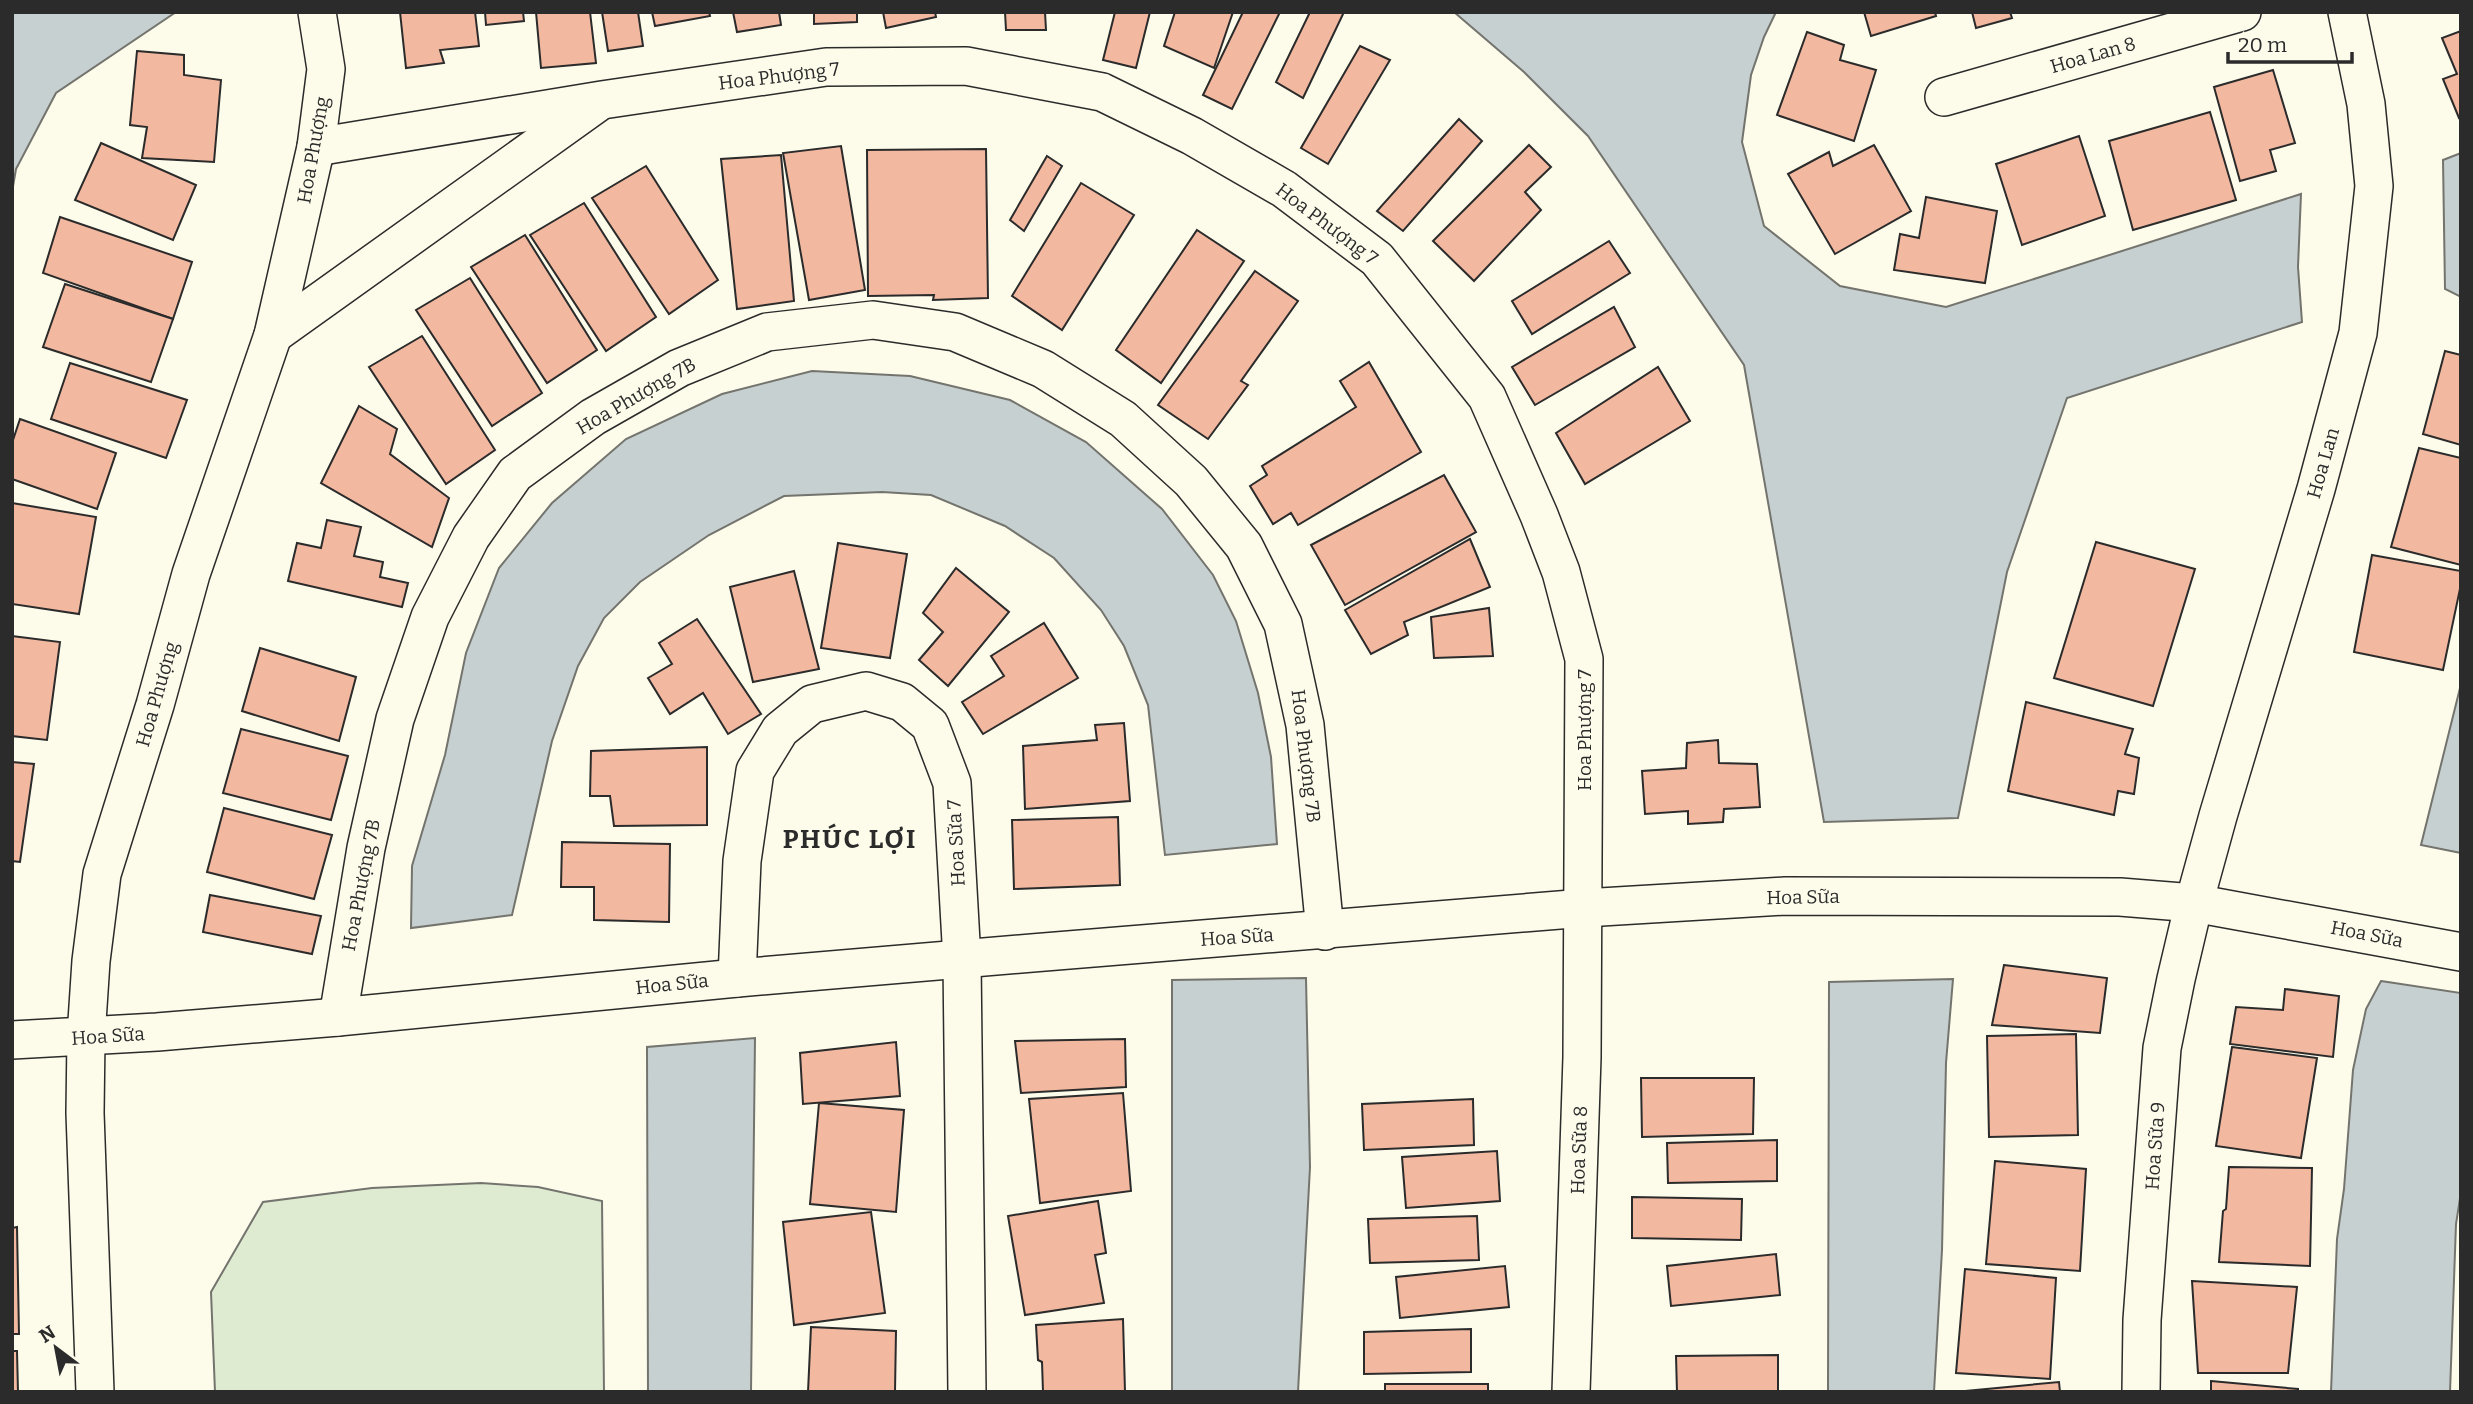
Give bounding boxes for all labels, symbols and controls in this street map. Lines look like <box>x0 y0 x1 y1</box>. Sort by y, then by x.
scale bar <box>2228 21 2352 65</box>
street label: Hoa Lan 8 <box>2048 32 2138 78</box>
text: 20 m <box>2238 32 2287 58</box>
street label: Hoa Phượng 7 <box>717 57 841 95</box>
street label: Hoa Phượng <box>292 94 334 205</box>
street label: Hoa Phượng 7 <box>1271 178 1383 270</box>
street label: Hoa Phượng 7B <box>572 353 700 439</box>
street label: Hoa Lan <box>2302 425 2344 501</box>
street label: Hoa Phượng <box>131 638 183 749</box>
street label: Hoa Phượng 7 <box>1573 669 1596 791</box>
street label: Hoa Phượng 7B <box>1286 688 1326 824</box>
street label: Hoa Sữa 7 <box>942 799 970 887</box>
street label: Hoa Phượng 7B <box>337 817 385 953</box>
district label: PHÚC LỢI <box>783 823 917 855</box>
street label: Hoa Sữa <box>1766 885 1841 909</box>
street label: Hoa Sữa <box>2329 916 2406 952</box>
street label: Hoa Sữa <box>1200 923 1275 951</box>
street label: Hoa Sữa <box>634 969 710 999</box>
street label: Hoa Sữa <box>71 1022 146 1050</box>
street label: Hoa Sữa 9 <box>2140 1101 2170 1191</box>
street label: Hoa Sữa 8 <box>1566 1105 1592 1195</box>
north arrow <box>21 1313 91 1383</box>
text: N <box>35 1320 60 1348</box>

